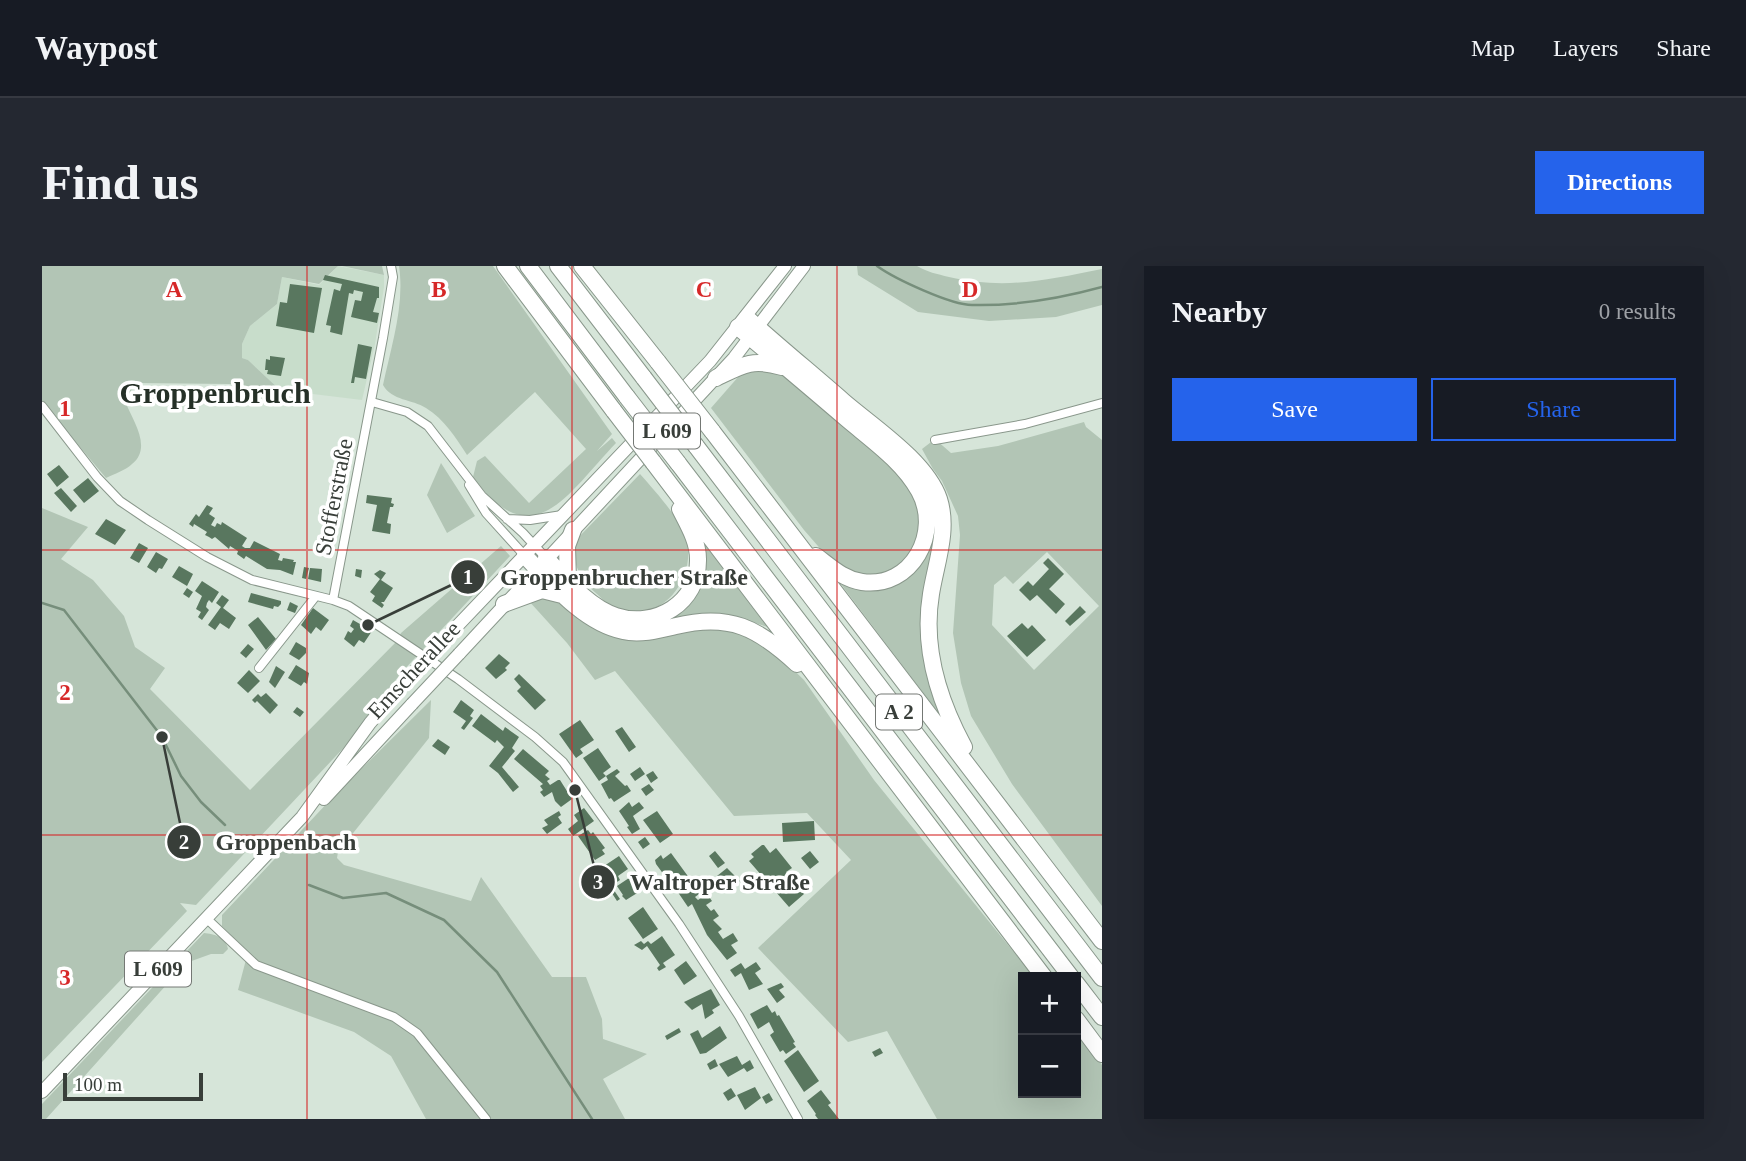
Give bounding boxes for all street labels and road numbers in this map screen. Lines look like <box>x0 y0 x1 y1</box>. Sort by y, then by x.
road number: L 609 <box>634 414 700 448</box>
street label: Stofferstraße <box>310 437 358 557</box>
street label: Emscherallee <box>363 616 465 724</box>
road number: A 2 <box>876 694 922 730</box>
road number: L 609 <box>125 952 191 986</box>

